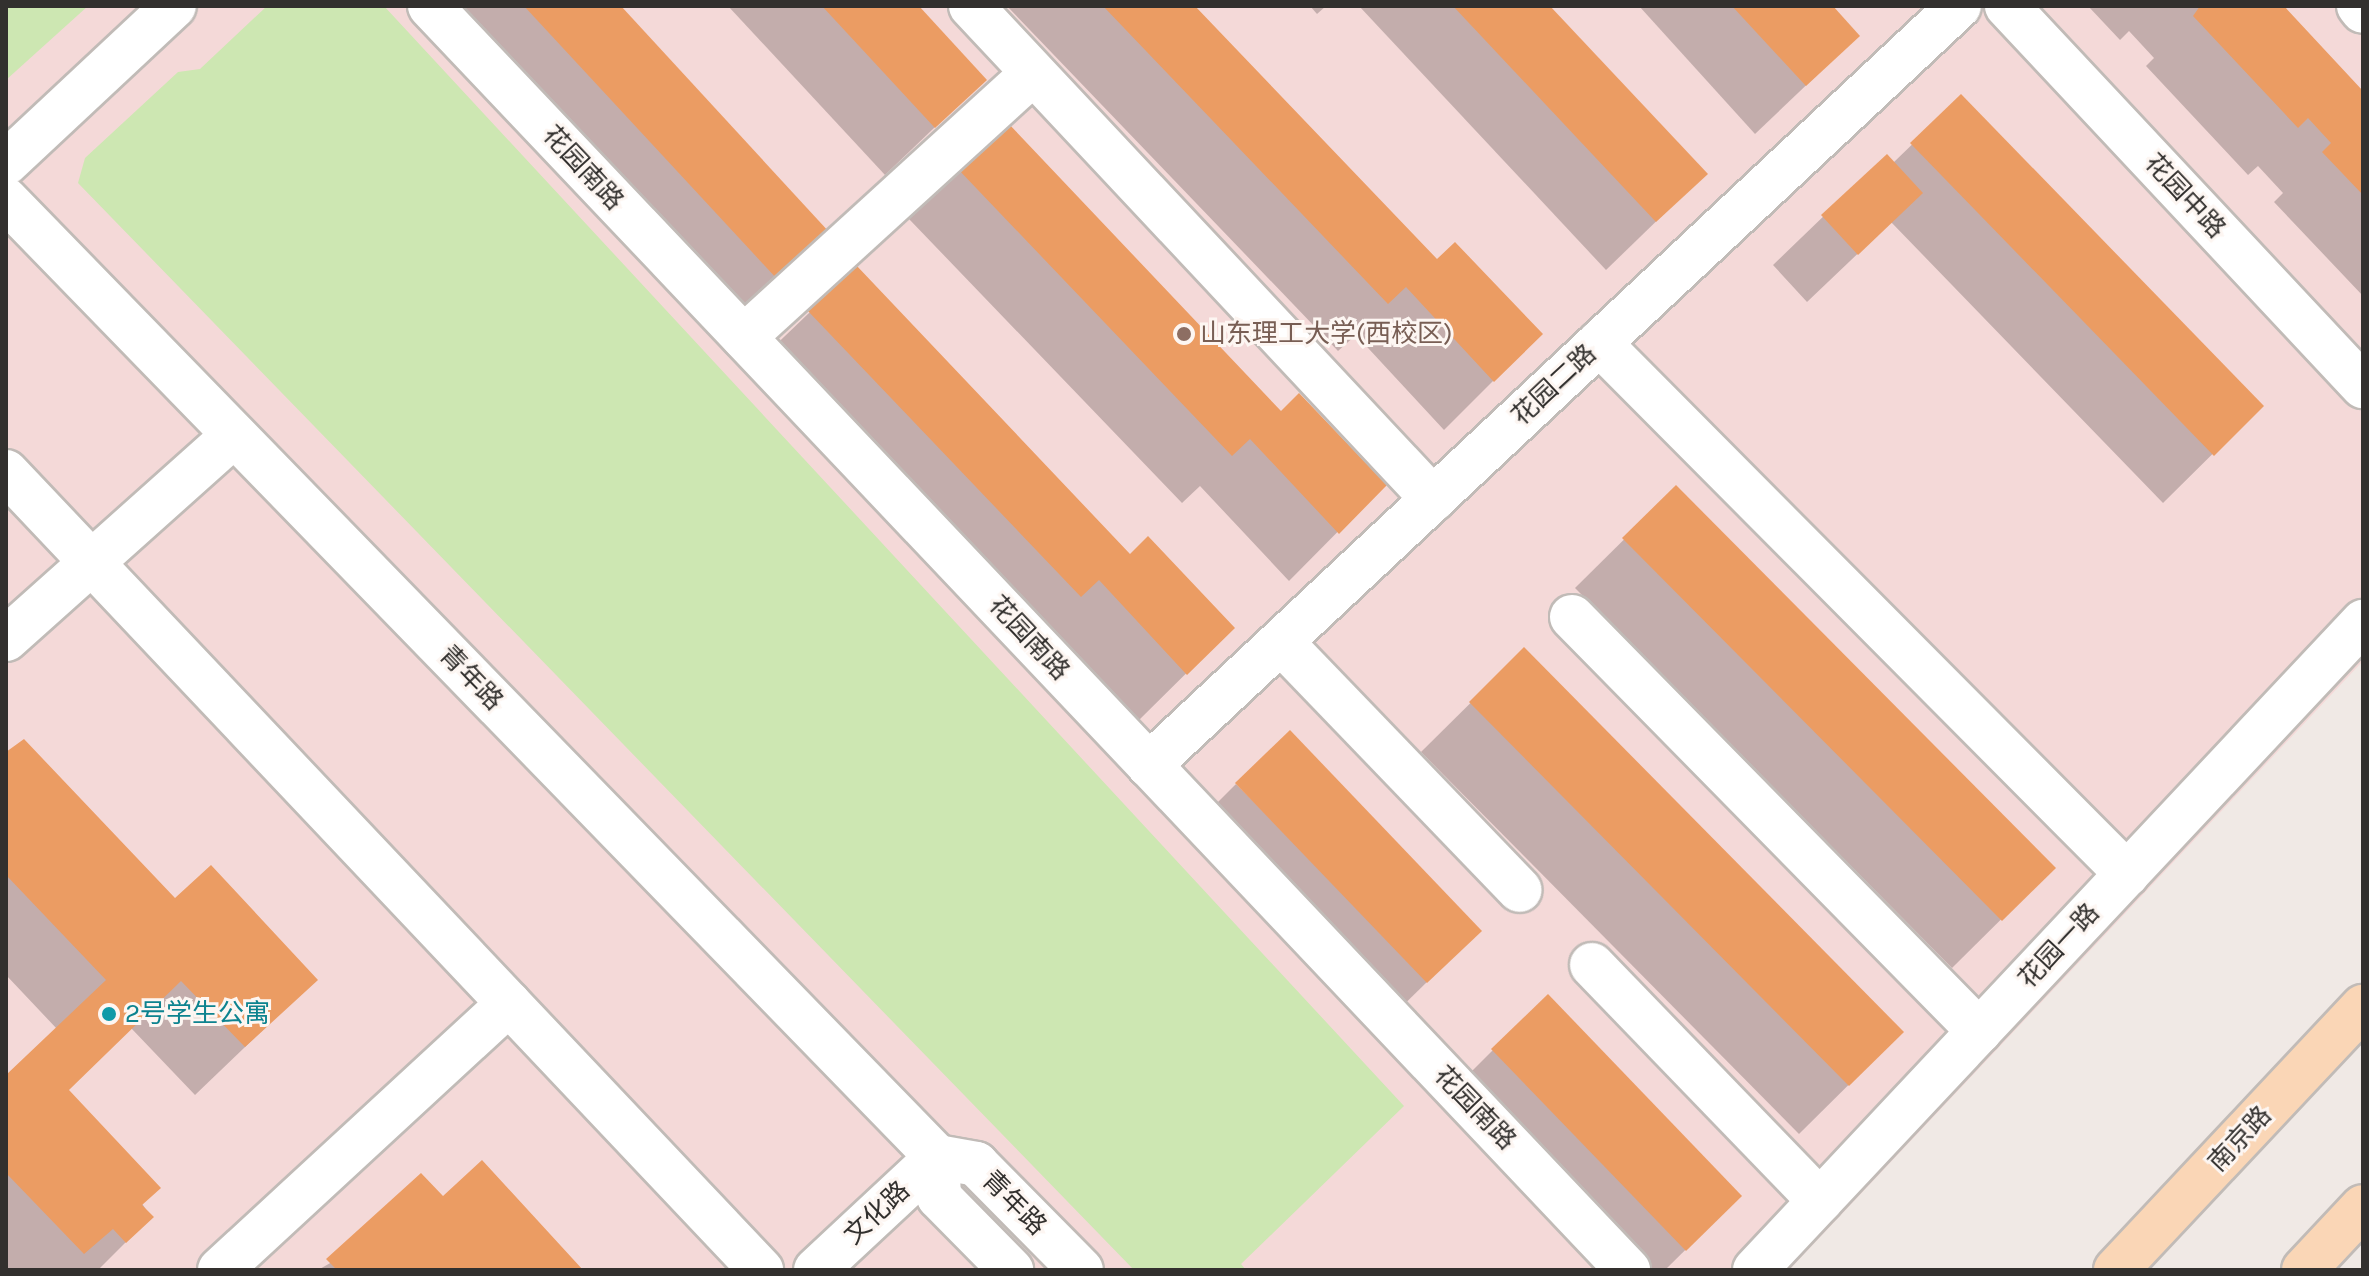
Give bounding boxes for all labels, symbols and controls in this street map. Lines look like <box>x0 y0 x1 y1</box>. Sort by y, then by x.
street label: 花园南路 <box>536 119 630 217</box>
street label: 花园中路 <box>2138 147 2232 245</box>
place label: 山东理工大学(西校区) <box>1200 318 1452 350</box>
marker: 山东理工大学(西校区) <box>1175 325 1193 343</box>
street label: 花园二路 <box>1505 338 1603 432</box>
street label: 花园南路 <box>982 589 1076 687</box>
street label: 青年路 <box>433 639 509 717</box>
street label: 花园一路 <box>2012 897 2106 995</box>
place label: 2号学生公寓 <box>125 998 270 1030</box>
marker: 2号学生公寓 <box>100 1005 118 1023</box>
street label: 花园南路 <box>1428 1060 1522 1156</box>
street label: 南京路 <box>2202 1100 2278 1178</box>
street label: 青年路 <box>975 1164 1053 1242</box>
street label: 文化路 <box>838 1175 916 1251</box>

